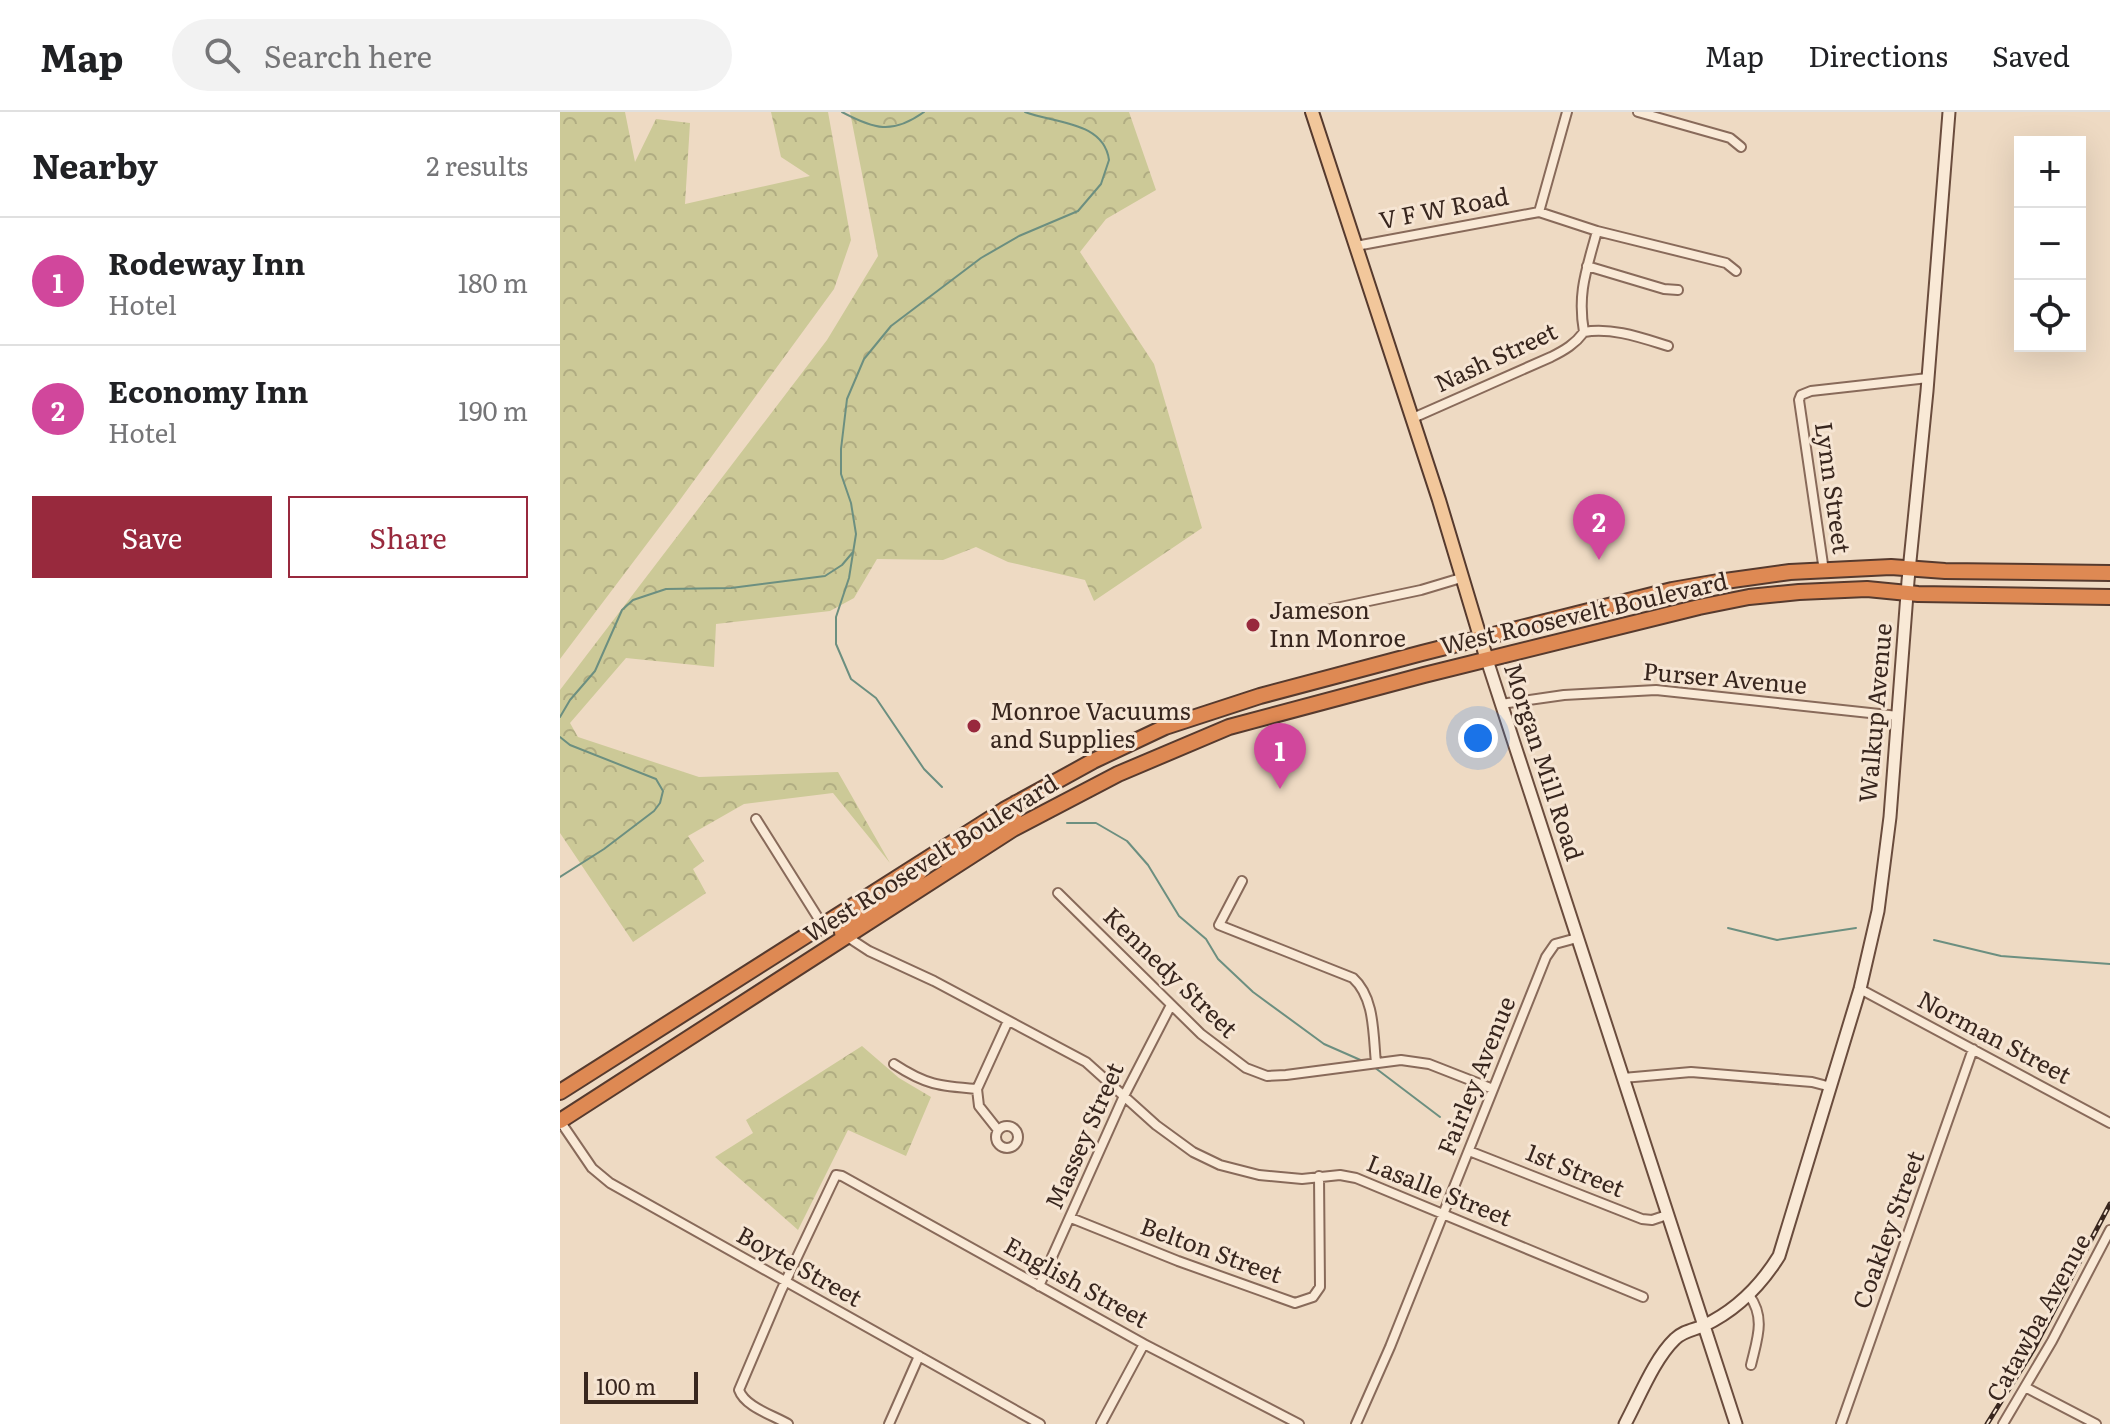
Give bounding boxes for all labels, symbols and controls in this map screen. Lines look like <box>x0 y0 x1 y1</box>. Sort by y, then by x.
search box <box>172 19 732 91</box>
text: Map <box>40 27 124 84</box>
icon: search <box>200 33 244 77</box>
text: Search here <box>264 33 432 77</box>
text: Map <box>1705 34 1764 76</box>
text: Directions <box>1808 34 1948 76</box>
text: Saved <box>1992 34 2070 76</box>
map controls <box>2014 136 2086 352</box>
button: + <box>2014 136 2086 208</box>
text: Nearby <box>32 139 158 189</box>
text: 2 results <box>426 145 528 184</box>
street label: V F W Road <box>1376 177 1512 236</box>
button: − <box>2014 208 2086 280</box>
text: Rodeway Inn <box>108 240 305 284</box>
text: 1 <box>53 262 63 301</box>
text: 180 m <box>458 262 528 301</box>
button: locate <box>2014 280 2086 352</box>
text: Hotel <box>108 284 177 323</box>
street label: Nash Street <box>1428 312 1562 399</box>
text: Economy Inn <box>108 368 308 412</box>
text: 2 <box>51 390 65 429</box>
text: 190 m <box>458 390 528 429</box>
text: Hotel <box>108 412 177 451</box>
street label: Lynn Street <box>1808 420 1861 556</box>
pin: 2 <box>1573 494 1625 560</box>
button: Save <box>32 496 272 578</box>
button: Share <box>288 496 528 578</box>
street label: West Roosevelt Boulevard <box>1436 561 1731 662</box>
place label: Jameson Inn Monroe <box>1269 591 1406 654</box>
marker: Jameson Inn Monroe <box>1244 616 1262 634</box>
street label: Walkup Avenue <box>1848 621 1899 804</box>
street label: Purser Avenue <box>1642 652 1809 701</box>
street label: Morgan Mill Road <box>1497 658 1594 865</box>
place label: Monroe Vacuums and Supplies <box>990 692 1191 755</box>
marker: Monroe Vacuums and Supplies <box>965 717 983 735</box>
your location <box>1458 718 1498 758</box>
pin: 1 <box>1254 723 1306 789</box>
street label: West Roosevelt Boulevard <box>796 764 1064 950</box>
street label: Kennedy Street <box>1097 898 1247 1045</box>
street label: Norman Street <box>1912 981 2078 1091</box>
street label: Fairley Avenue <box>1427 990 1522 1160</box>
street label: Massey Street <box>1035 1056 1131 1214</box>
street label: 1st Street <box>1521 1133 1631 1204</box>
street label: Lasalle Street <box>1362 1144 1518 1234</box>
street label: Coakley Street <box>1842 1145 1932 1313</box>
street label: Belton Street <box>1136 1207 1288 1291</box>
street label: Boyte Street <box>731 1216 870 1314</box>
street label: Catawba Avenue <box>1976 1226 2098 1407</box>
street label: English Street <box>999 1227 1156 1335</box>
scale bar <box>584 1368 698 1404</box>
text: 100 m <box>596 1369 656 1402</box>

